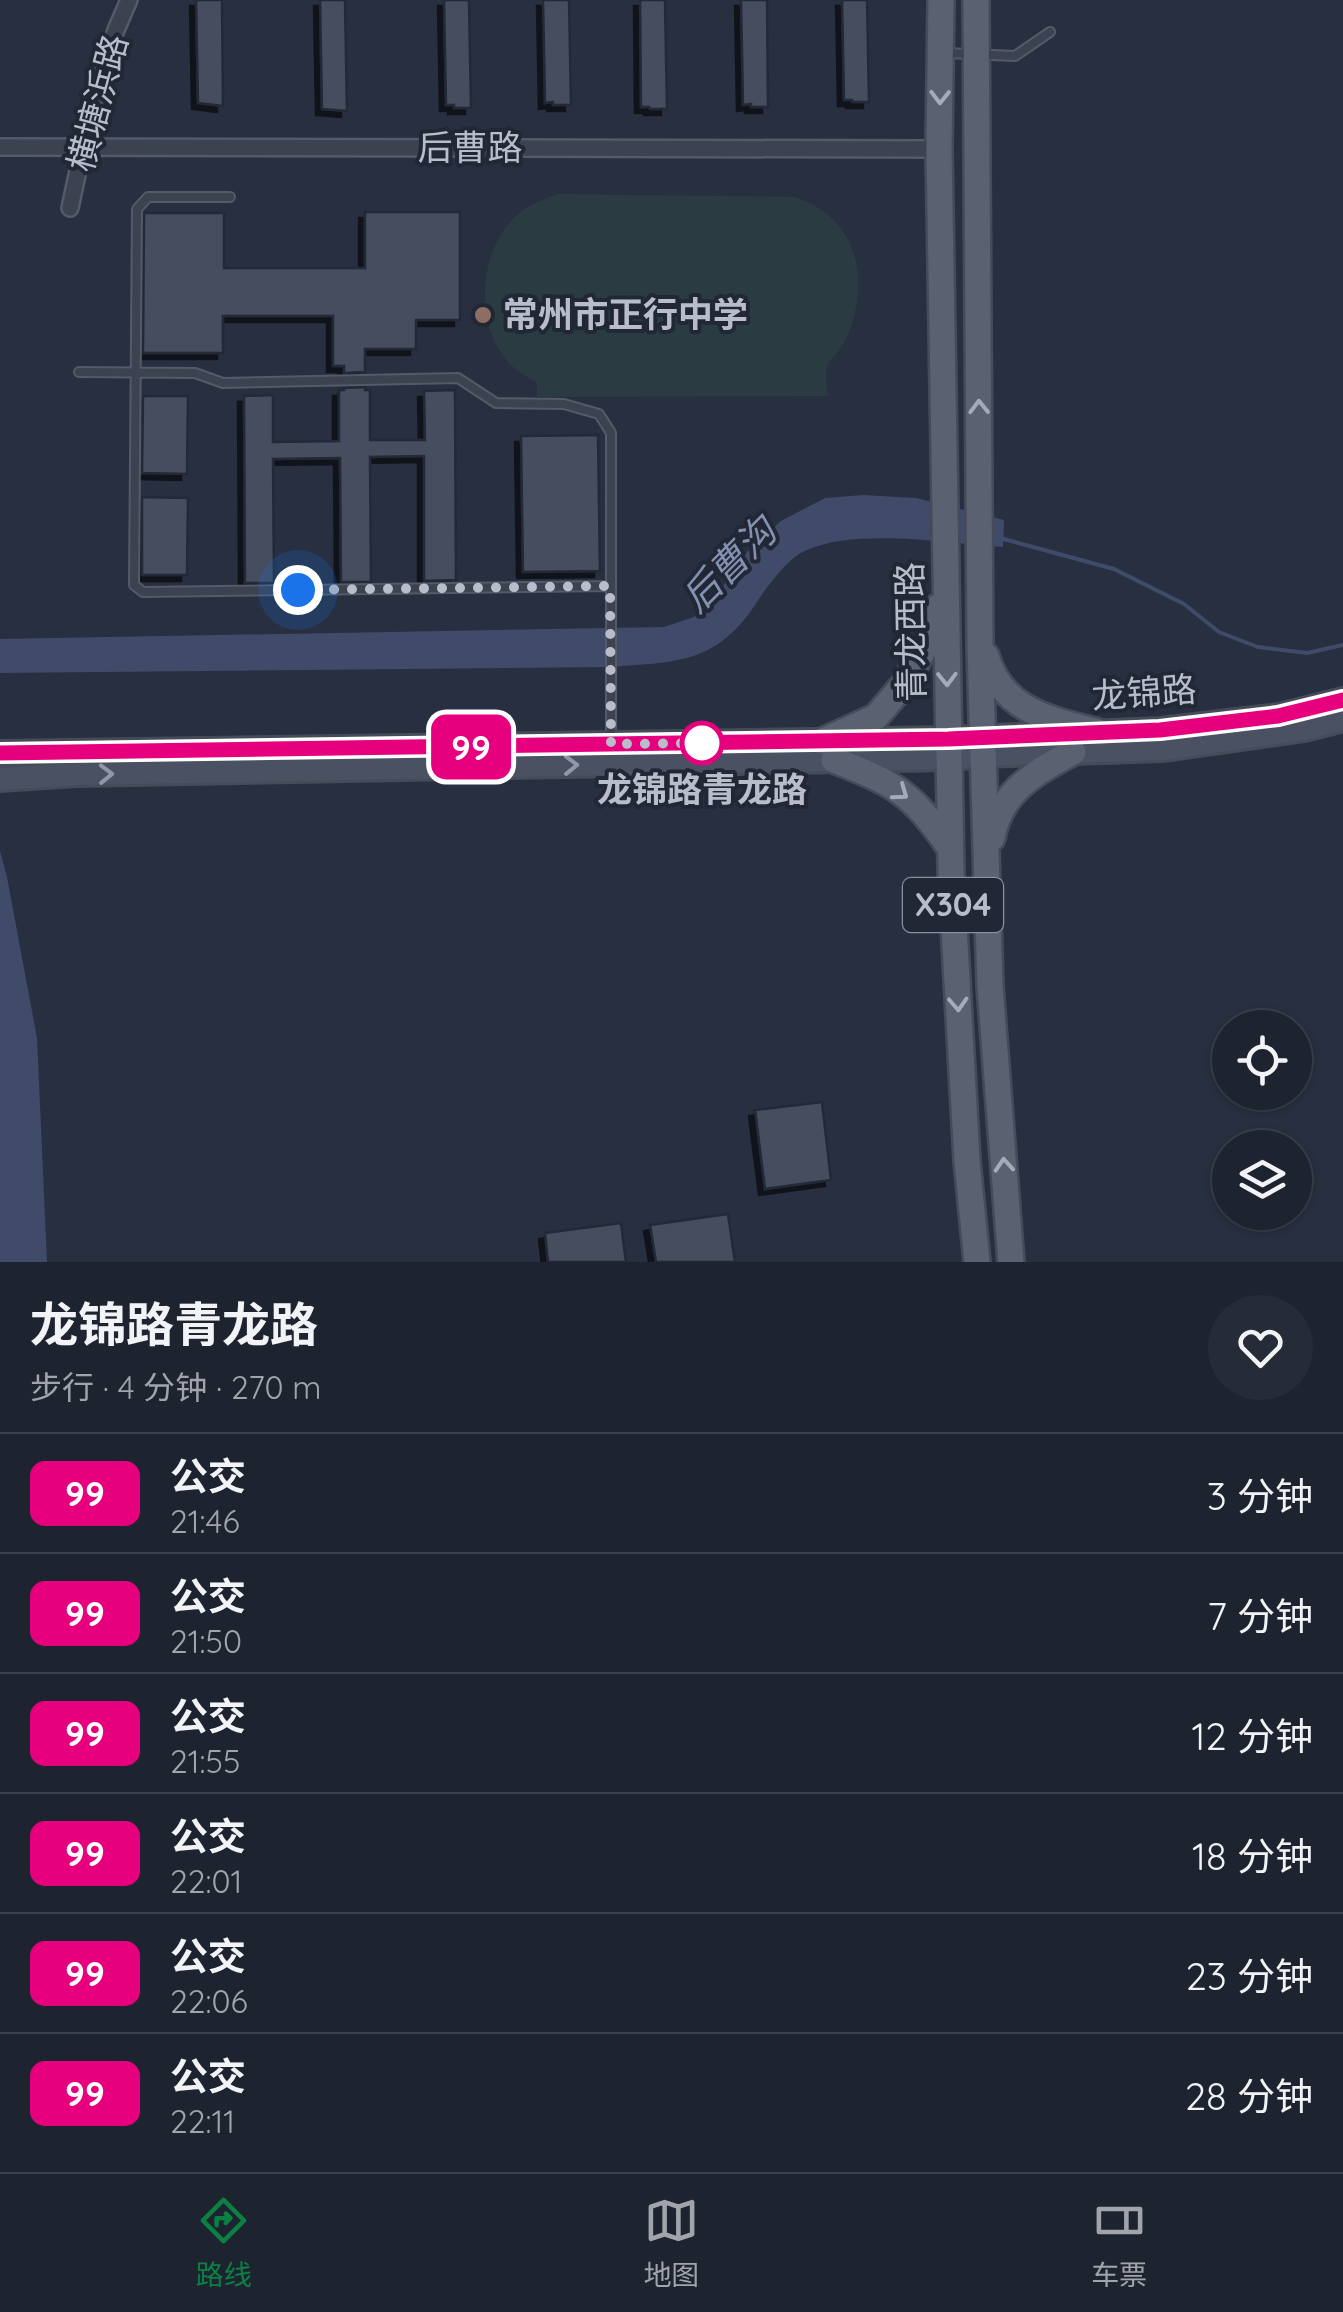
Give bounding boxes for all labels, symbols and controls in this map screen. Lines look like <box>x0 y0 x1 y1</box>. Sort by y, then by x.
street label: 横塘浜路 <box>58 29 136 176</box>
one-way arrow <box>929 90 951 106</box>
street label: 后曹路 <box>417 125 523 169</box>
place label: 常州市正行中学 <box>503 292 748 336</box>
marker: 常州市正行中学 <box>472 304 494 326</box>
one-way arrow <box>969 399 990 415</box>
water label: 后曹沟 <box>671 504 788 622</box>
street label: 青龙西路 <box>887 562 933 702</box>
your location <box>273 565 323 615</box>
street label: 龙锦路 <box>1090 666 1198 718</box>
one-way arrow <box>936 672 958 688</box>
line badge: 99 <box>426 714 516 780</box>
marker: 龙锦路青龙路 <box>681 722 723 764</box>
text: 99 <box>451 725 491 769</box>
one-way arrow <box>564 755 580 776</box>
one-way arrow <box>99 763 115 784</box>
place label: 龙锦路青龙路 <box>597 767 807 811</box>
one-way arrow <box>890 781 908 798</box>
road number: X304 <box>903 878 1003 932</box>
one-way arrow <box>947 996 968 1012</box>
map controls <box>1212 1010 1312 1230</box>
button: locate <box>1212 1010 1312 1110</box>
button: layers <box>1212 1130 1312 1230</box>
one-way arrow <box>994 1156 1015 1172</box>
text: 龙锦路青龙路 <box>30 1294 318 1354</box>
button: heart <box>1208 1295 1313 1400</box>
text: 步行 · 4 分钟 · 270 m <box>30 1367 322 1407</box>
text: 公交 <box>170 1452 246 1500</box>
text: 99 <box>65 1471 105 1515</box>
text: 3 分钟 <box>1207 1472 1313 1520</box>
text: 21:46 <box>170 1501 240 1541</box>
text: 公交 <box>170 1572 246 1620</box>
text: 99 <box>65 1591 105 1635</box>
text: 7 分钟 <box>1207 1592 1313 1640</box>
text: 21:50 <box>170 1621 242 1661</box>
text: 公交 <box>170 1692 246 1740</box>
text: 99 <box>65 1711 105 1755</box>
text: 12 分钟 <box>1192 1712 1313 1760</box>
text: 21:55 <box>170 1741 240 1781</box>
text: 公交 <box>170 1812 246 1860</box>
text: 99 <box>65 1831 105 1875</box>
text: 18 分钟 <box>1192 1832 1313 1880</box>
text: 22:01 <box>170 1861 242 1901</box>
text: 公交 <box>170 1932 246 1980</box>
text: 99 <box>65 1951 105 1995</box>
text: 23 分钟 <box>1186 1952 1313 2000</box>
text: 22:06 <box>170 1981 248 2021</box>
text: 公交 <box>170 2052 246 2100</box>
text: 99 <box>65 2071 105 2115</box>
text: 28 分钟 <box>1185 2072 1313 2120</box>
text: 22:11 <box>170 2101 235 2141</box>
tab: 路线 <box>196 2193 252 2293</box>
tab: 地图 <box>643 2193 699 2293</box>
tab: 车票 <box>1091 2193 1147 2293</box>

